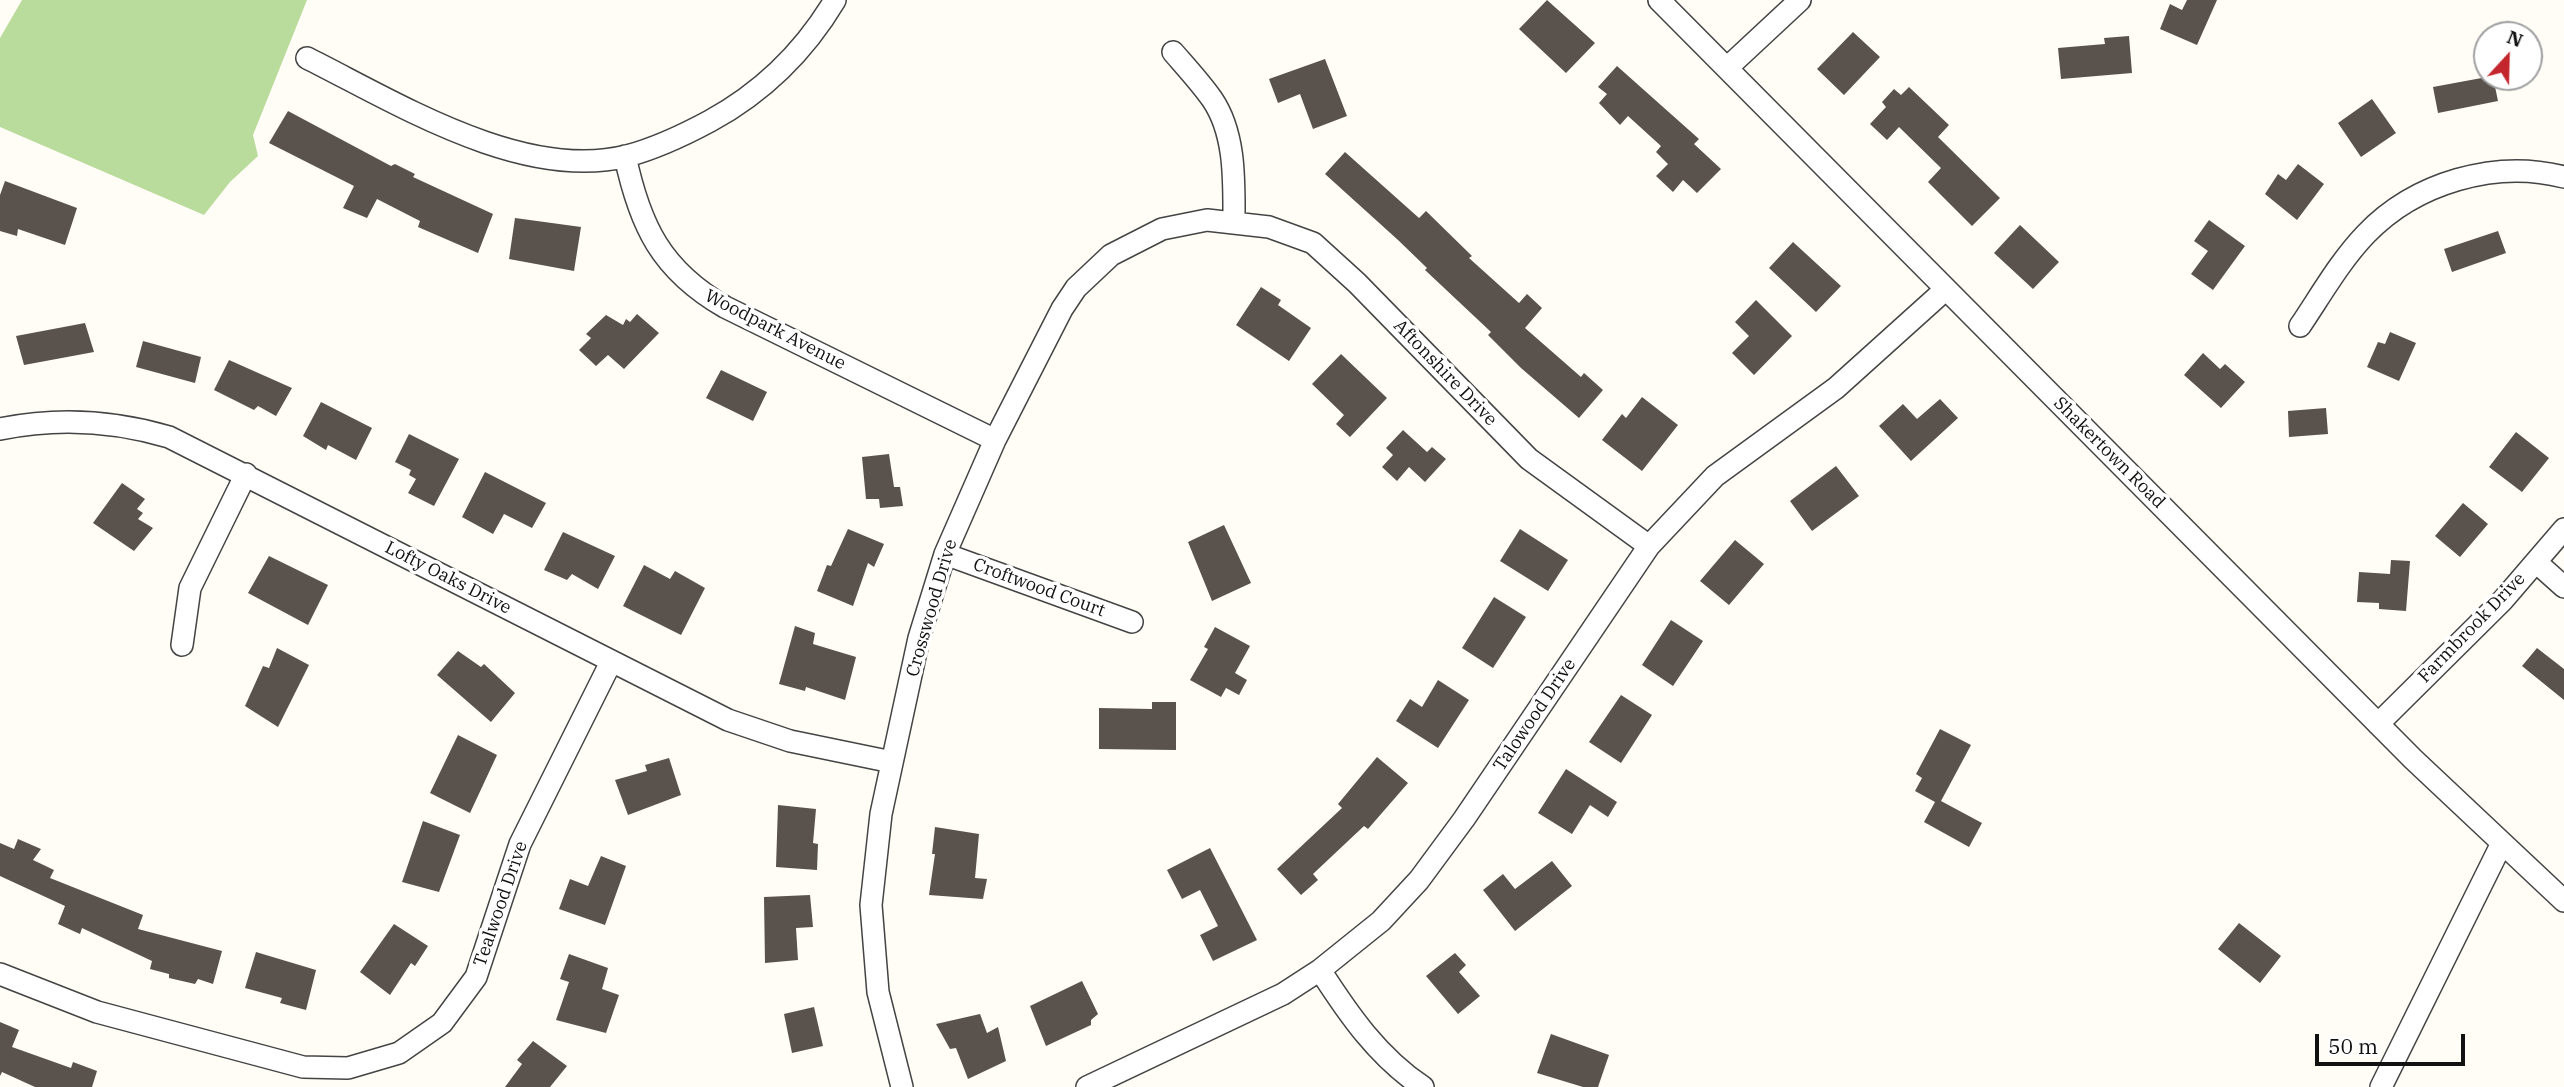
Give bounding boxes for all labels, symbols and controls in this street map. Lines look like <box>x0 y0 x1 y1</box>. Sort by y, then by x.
north arrow <box>2473 21 2543 91</box>
text: N <box>2504 24 2527 52</box>
street label: Woodpark Avenue <box>701 285 849 375</box>
street label: Aftonshire Drive <box>1389 315 1501 431</box>
street label: Shakertown Road <box>2049 393 2169 513</box>
street label: Lofty Oaks Drive <box>381 537 515 619</box>
street label: Crosswood Drive <box>902 537 962 679</box>
street label: Croftwood Court <box>970 554 1108 622</box>
street label: Farmbrook Drive <box>2414 568 2530 688</box>
street label: Talowood Drive <box>1489 655 1581 775</box>
street label: Tealwood Drive <box>469 839 533 969</box>
scale bar <box>2319 1020 2470 1064</box>
text: 50 m <box>2328 1032 2378 1060</box>

